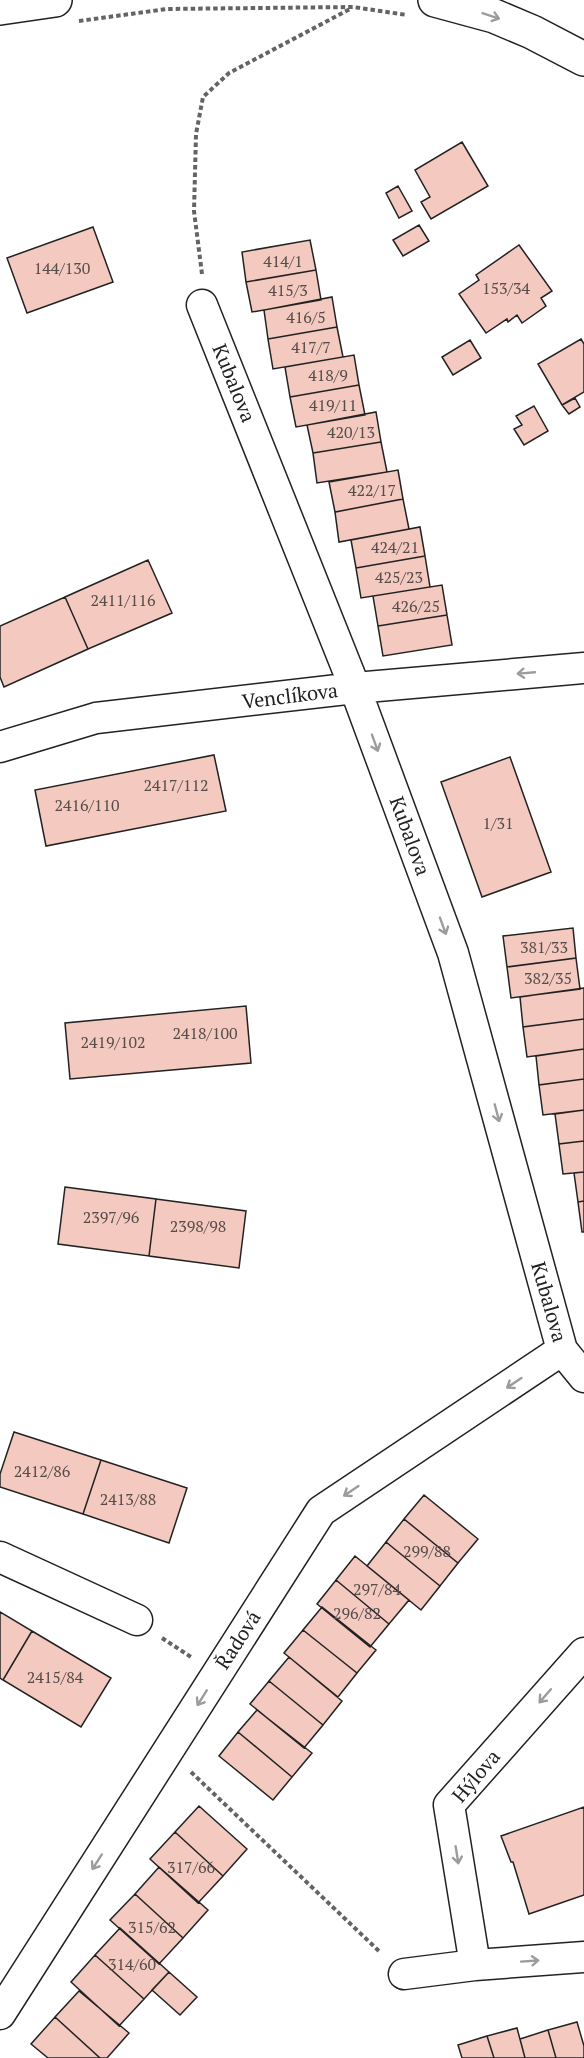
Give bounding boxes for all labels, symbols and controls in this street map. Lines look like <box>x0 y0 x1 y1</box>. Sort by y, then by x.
one-way arrow <box>481 11 500 22</box>
house number: 414/1 <box>263 250 303 272</box>
house number: 144/130 <box>34 257 90 279</box>
house number: 153/34 <box>482 277 531 299</box>
house number: 415/3 <box>268 279 308 301</box>
house number: 416/5 <box>286 306 326 328</box>
house number: 417/7 <box>291 336 331 358</box>
street label: Kubalova <box>207 340 262 426</box>
house number: 418/9 <box>308 364 348 386</box>
house number: 419/11 <box>309 394 357 416</box>
house number: 420/13 <box>327 421 375 443</box>
house number: 422/17 <box>348 479 396 501</box>
house number: 424/21 <box>371 536 419 558</box>
house number: 425/23 <box>375 566 423 588</box>
house number: 2411/116 <box>90 589 156 611</box>
house number: 426/25 <box>392 595 440 617</box>
one-way arrow <box>516 668 536 679</box>
street label: Venclíkova <box>241 676 339 715</box>
one-way arrow <box>371 733 382 752</box>
house number: 2417/112 <box>143 774 209 796</box>
street label: Kubalova <box>384 793 437 879</box>
house number: 2416/110 <box>54 794 120 816</box>
house number: 1/31 <box>482 812 514 834</box>
one-way arrow <box>439 916 450 935</box>
house number: 381/33 <box>520 936 568 958</box>
house number: 382/35 <box>524 967 572 989</box>
house number: 2418/100 <box>172 1022 238 1044</box>
house number: 2419/102 <box>80 1031 146 1053</box>
one-way arrow <box>492 1103 504 1122</box>
house number: 2397/96 <box>83 1206 140 1228</box>
house number: 2398/98 <box>170 1215 226 1237</box>
street label: Kubalova <box>525 1259 574 1345</box>
one-way arrow <box>505 1376 522 1389</box>
house number: 2412/86 <box>14 1460 71 1482</box>
one-way arrow <box>344 1485 360 1497</box>
house number: 2413/88 <box>100 1488 156 1510</box>
house number: 299/88 <box>403 1540 451 1562</box>
house number: 297/84 <box>353 1578 402 1600</box>
house number: 296/82 <box>333 1602 381 1624</box>
street label: Řadová <box>209 1605 267 1674</box>
house number: 2415/84 <box>27 1666 84 1688</box>
one-way arrow <box>195 1689 207 1706</box>
one-way arrow <box>538 1689 552 1704</box>
street label: Hýlova <box>445 1743 506 1808</box>
one-way arrow <box>452 1844 463 1864</box>
one-way arrow <box>91 1853 103 1870</box>
house number: 317/66 <box>167 1856 216 1878</box>
house number: 315/62 <box>128 1916 176 1938</box>
house number: 314/60 <box>108 1953 156 1975</box>
one-way arrow <box>519 1955 539 1966</box>

